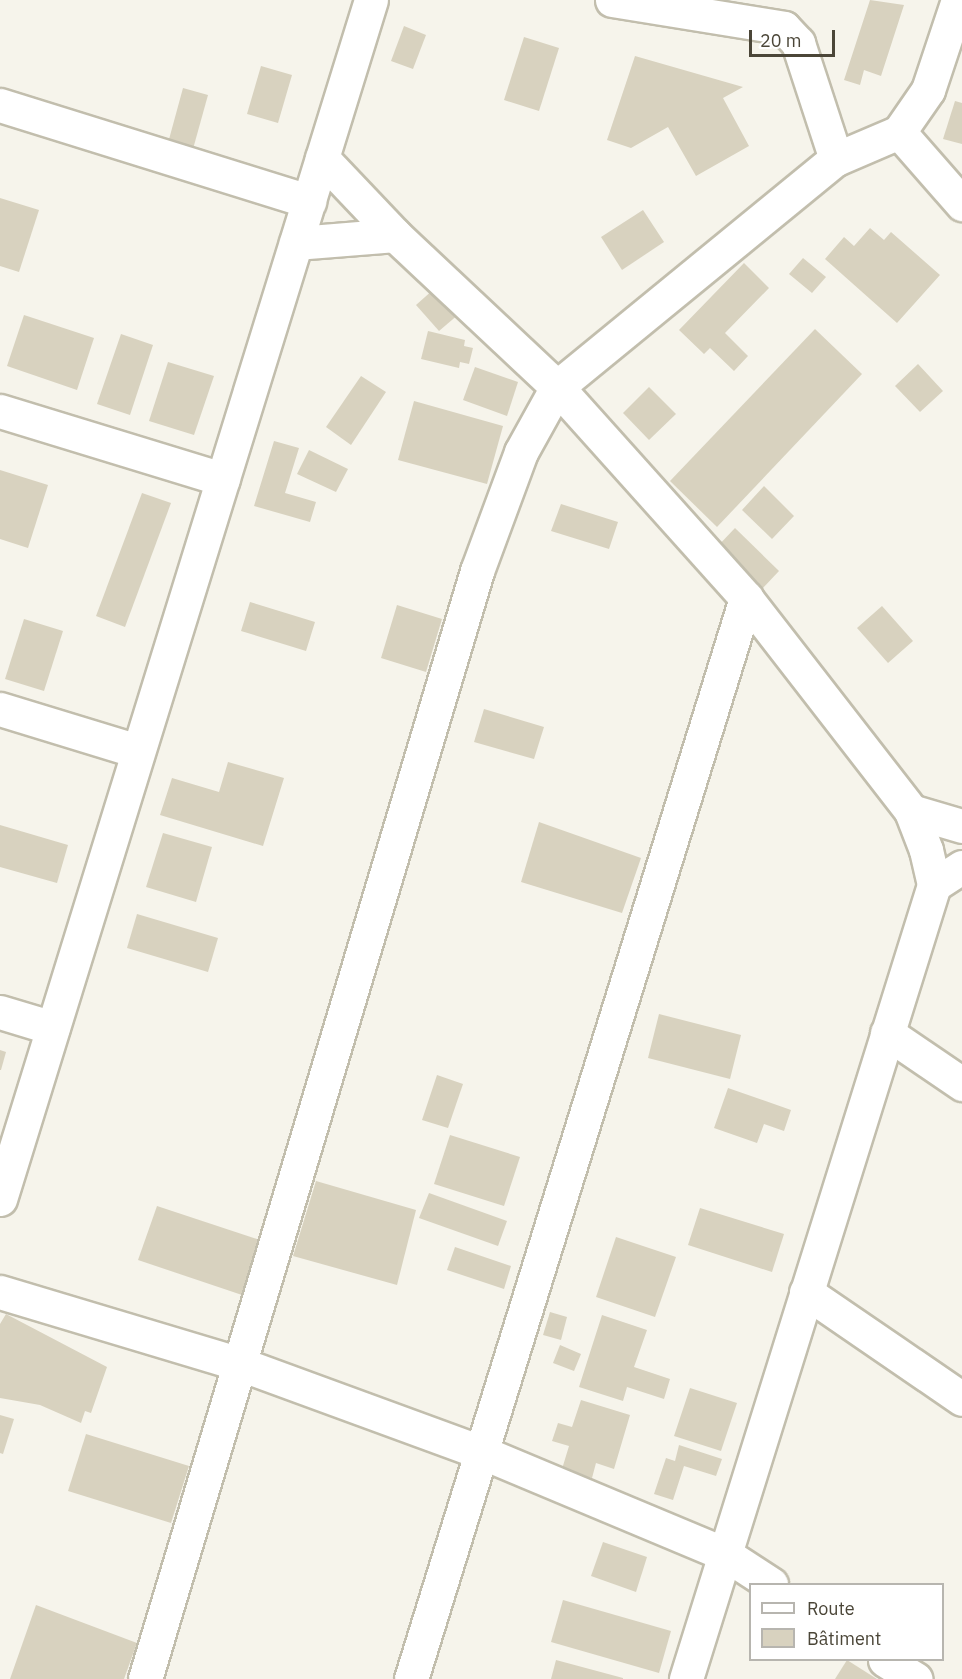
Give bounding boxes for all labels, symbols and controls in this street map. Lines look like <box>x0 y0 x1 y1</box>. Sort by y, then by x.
scale bar <box>752 18 838 56</box>
text: 20 m <box>760 29 802 52</box>
legend <box>749 1583 944 1661</box>
text: Route <box>807 1597 855 1620</box>
text: Bâtiment <box>807 1627 881 1650</box>

